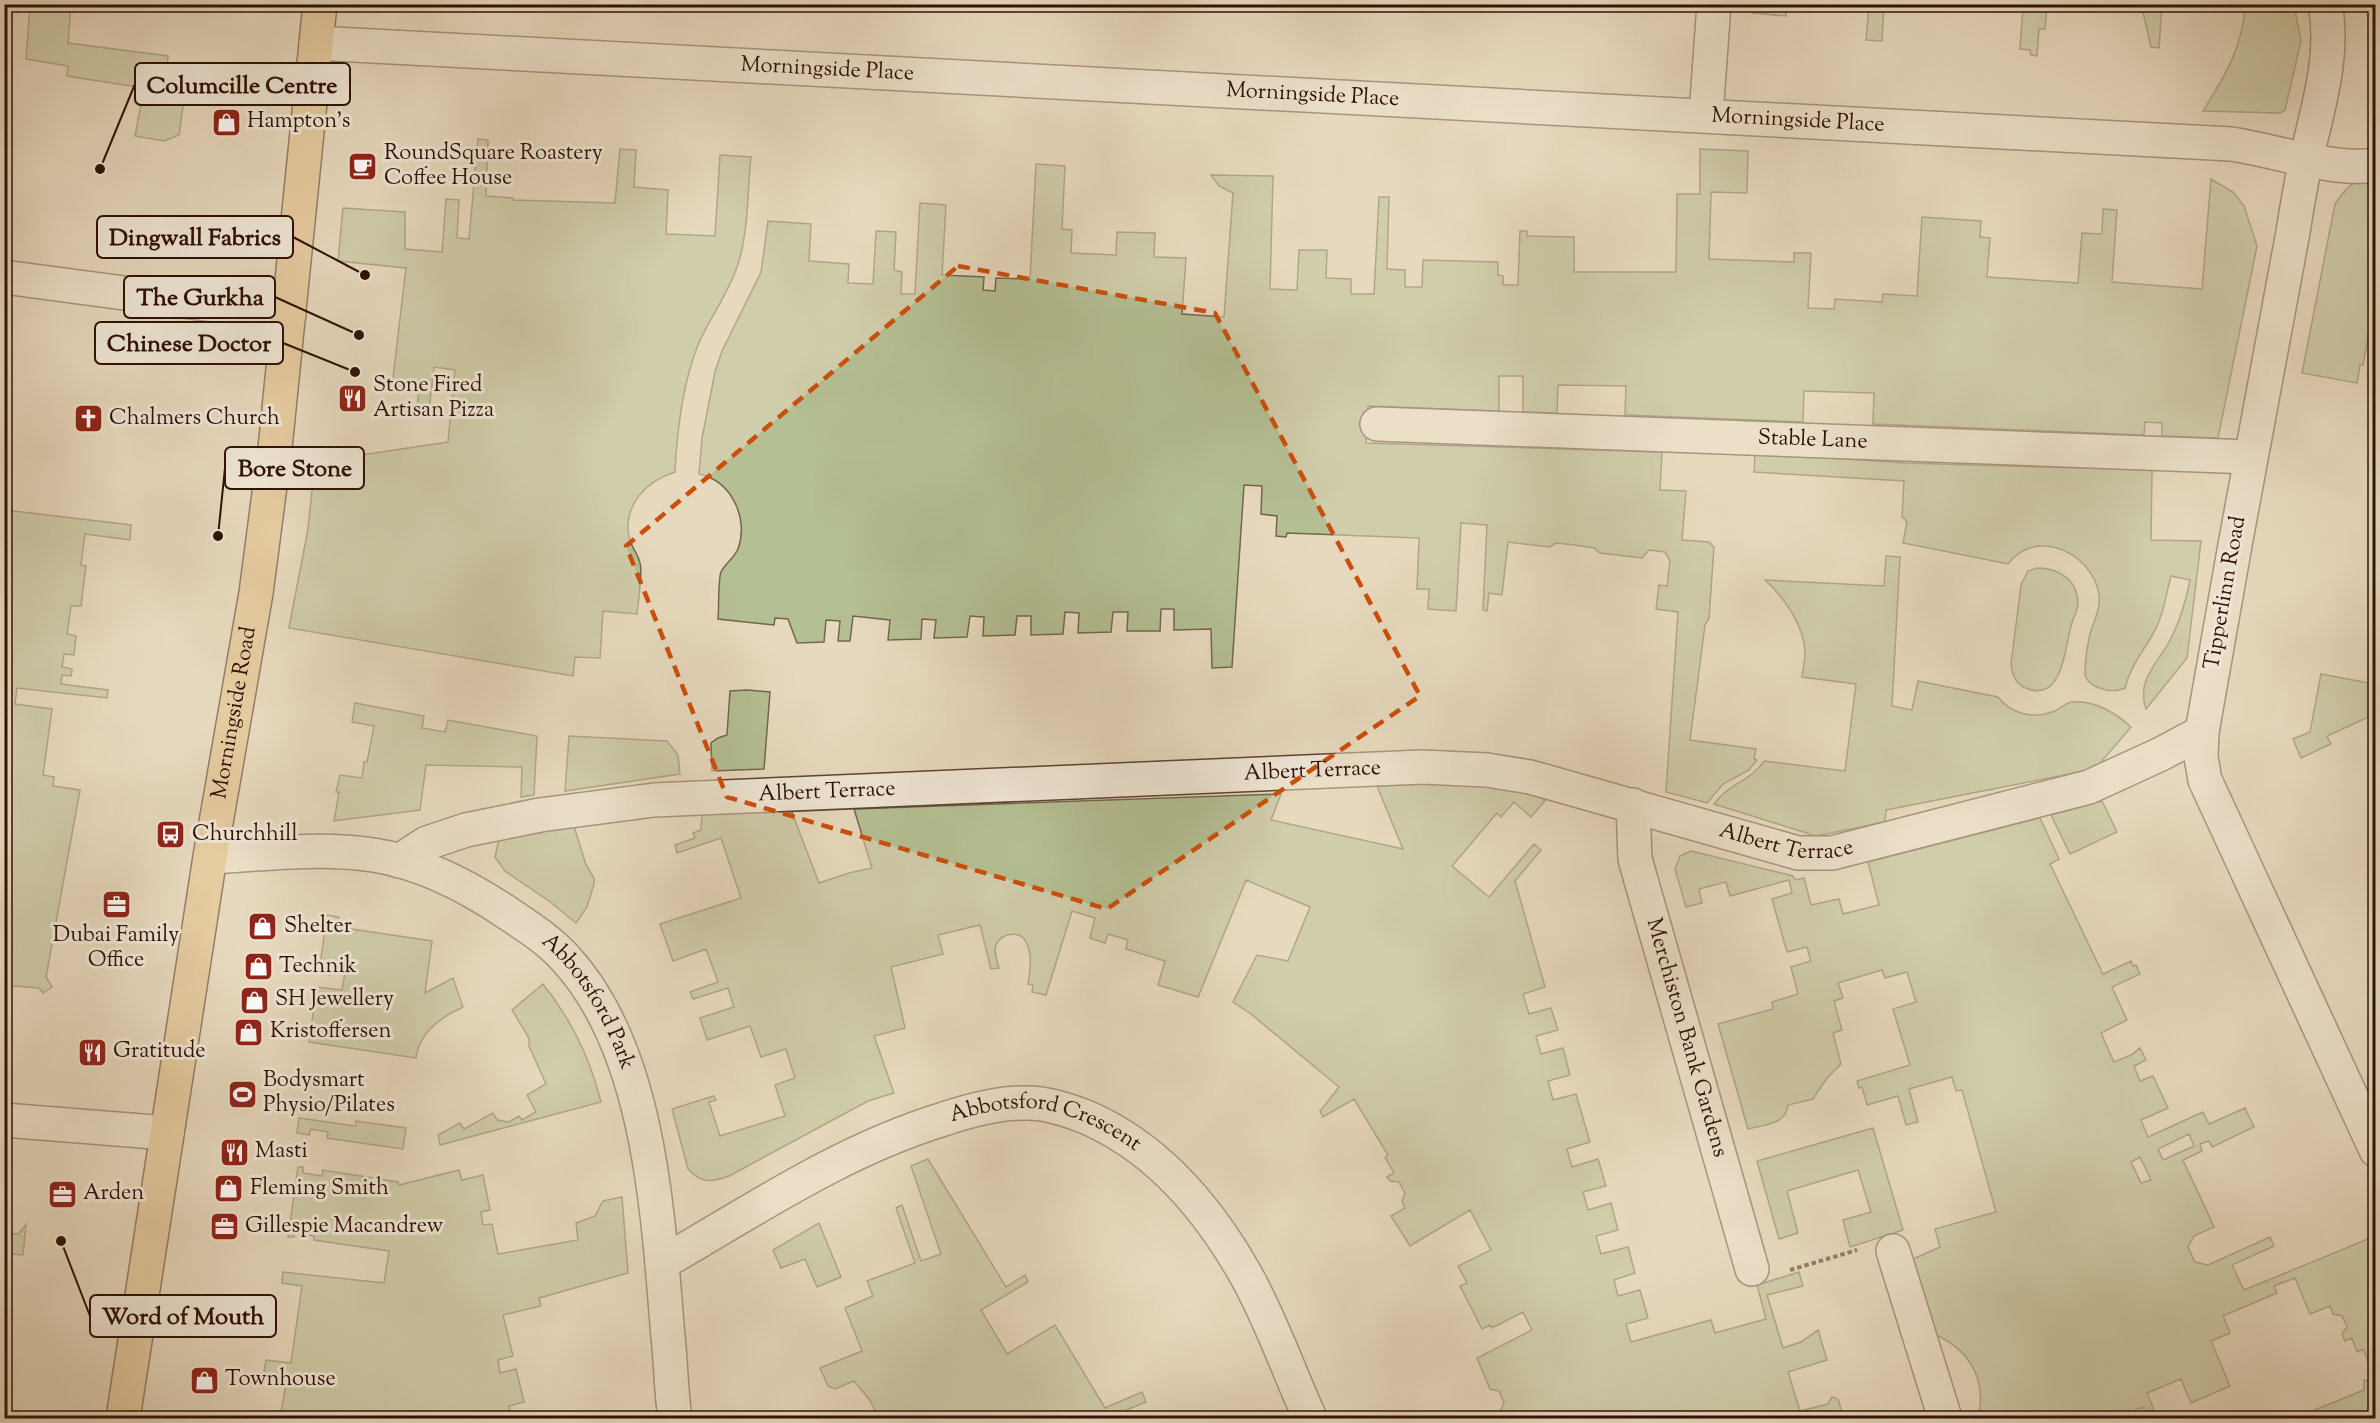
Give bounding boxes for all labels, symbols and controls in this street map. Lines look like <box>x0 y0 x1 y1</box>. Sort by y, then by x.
street label: Morningside Place <box>740 49 915 91</box>
callout: Columcille Centre <box>135 63 350 105</box>
text: Columcille Centre <box>147 70 337 104</box>
street label: Morningside Place <box>1225 75 1400 116</box>
street label: Morningside Place <box>1710 101 1885 142</box>
shop icon: Hampton's <box>210 106 242 138</box>
place label: Hampton's <box>247 106 350 138</box>
place label: RoundSquare Roastery Coffee House <box>384 138 603 195</box>
cafe icon: RoundSquare Roastery Coffee House <box>347 151 379 183</box>
callout: Dingwall Fabrics <box>97 216 293 258</box>
text: Dingwall Fabrics <box>109 222 281 256</box>
callout: The Gurkha <box>124 276 275 318</box>
text: The Gurkha <box>136 282 265 316</box>
callout: Chinese Doctor <box>95 322 283 364</box>
text: Chinese Doctor <box>107 328 272 362</box>
place label: Stone Fired Artisan Pizza <box>373 370 494 427</box>
restaurant icon: Stone Fired Artisan Pizza <box>336 383 368 415</box>
church icon: Chalmers Church <box>72 403 104 435</box>
place label: Chalmers Church <box>109 403 280 435</box>
street label: Stable Lane <box>1757 422 1868 459</box>
callout: Bore Stone <box>225 447 364 489</box>
text: Bore Stone <box>238 453 352 487</box>
street label: Tipperlinn Road <box>2197 514 2255 672</box>
street label: Morningside Road <box>204 624 266 802</box>
street label: Albert Terrace <box>1243 753 1382 791</box>
street label: Albert Terrace <box>758 774 896 812</box>
street label: Albert Terrace <box>1715 815 1857 869</box>
bus stop icon: Churchhill <box>155 819 187 851</box>
place label: Churchhill <box>192 819 298 851</box>
office icon: Dubai Family Office <box>100 888 132 920</box>
shop icon: Shelter <box>247 911 279 943</box>
place label: Shelter <box>284 911 352 943</box>
street label: Merchiston Bank Gardens <box>1637 914 1735 1161</box>
place label: Dubai Family Office <box>53 920 179 977</box>
street label: Abbotsford Park <box>534 926 642 1074</box>
shop icon: Technik <box>242 951 274 983</box>
place label: Technik <box>279 951 357 983</box>
shop icon: SH Jewellery <box>238 984 270 1016</box>
place label: SH Jewellery <box>275 984 394 1016</box>
shop icon: Kristoffersen <box>233 1016 265 1048</box>
place label: Kristoffersen <box>270 1016 392 1048</box>
restaurant icon: Gratitude <box>76 1036 108 1068</box>
place label: Gratitude <box>113 1036 206 1068</box>
place label: Bodysmart Physio/Pilates <box>263 1065 395 1122</box>
sports icon: Bodysmart Physio/Pilates <box>226 1078 258 1110</box>
street label: Abbotsford Crescent <box>946 1087 1148 1160</box>
restaurant icon: Masti <box>218 1136 250 1168</box>
place label: Masti <box>255 1136 308 1168</box>
shop icon: Fleming Smith <box>213 1173 245 1205</box>
place label: Fleming Smith <box>250 1173 389 1205</box>
office icon: Arden <box>46 1178 78 1210</box>
place label: Arden <box>83 1178 144 1210</box>
office icon: Gillespie Macandrew <box>208 1211 240 1243</box>
place label: Gillespie Macandrew <box>245 1211 444 1243</box>
callout: Word of Mouth <box>90 1295 276 1337</box>
text: Word of Mouth <box>102 1301 265 1335</box>
shop icon: Townhouse <box>188 1364 220 1396</box>
place label: Townhouse <box>225 1364 336 1396</box>

